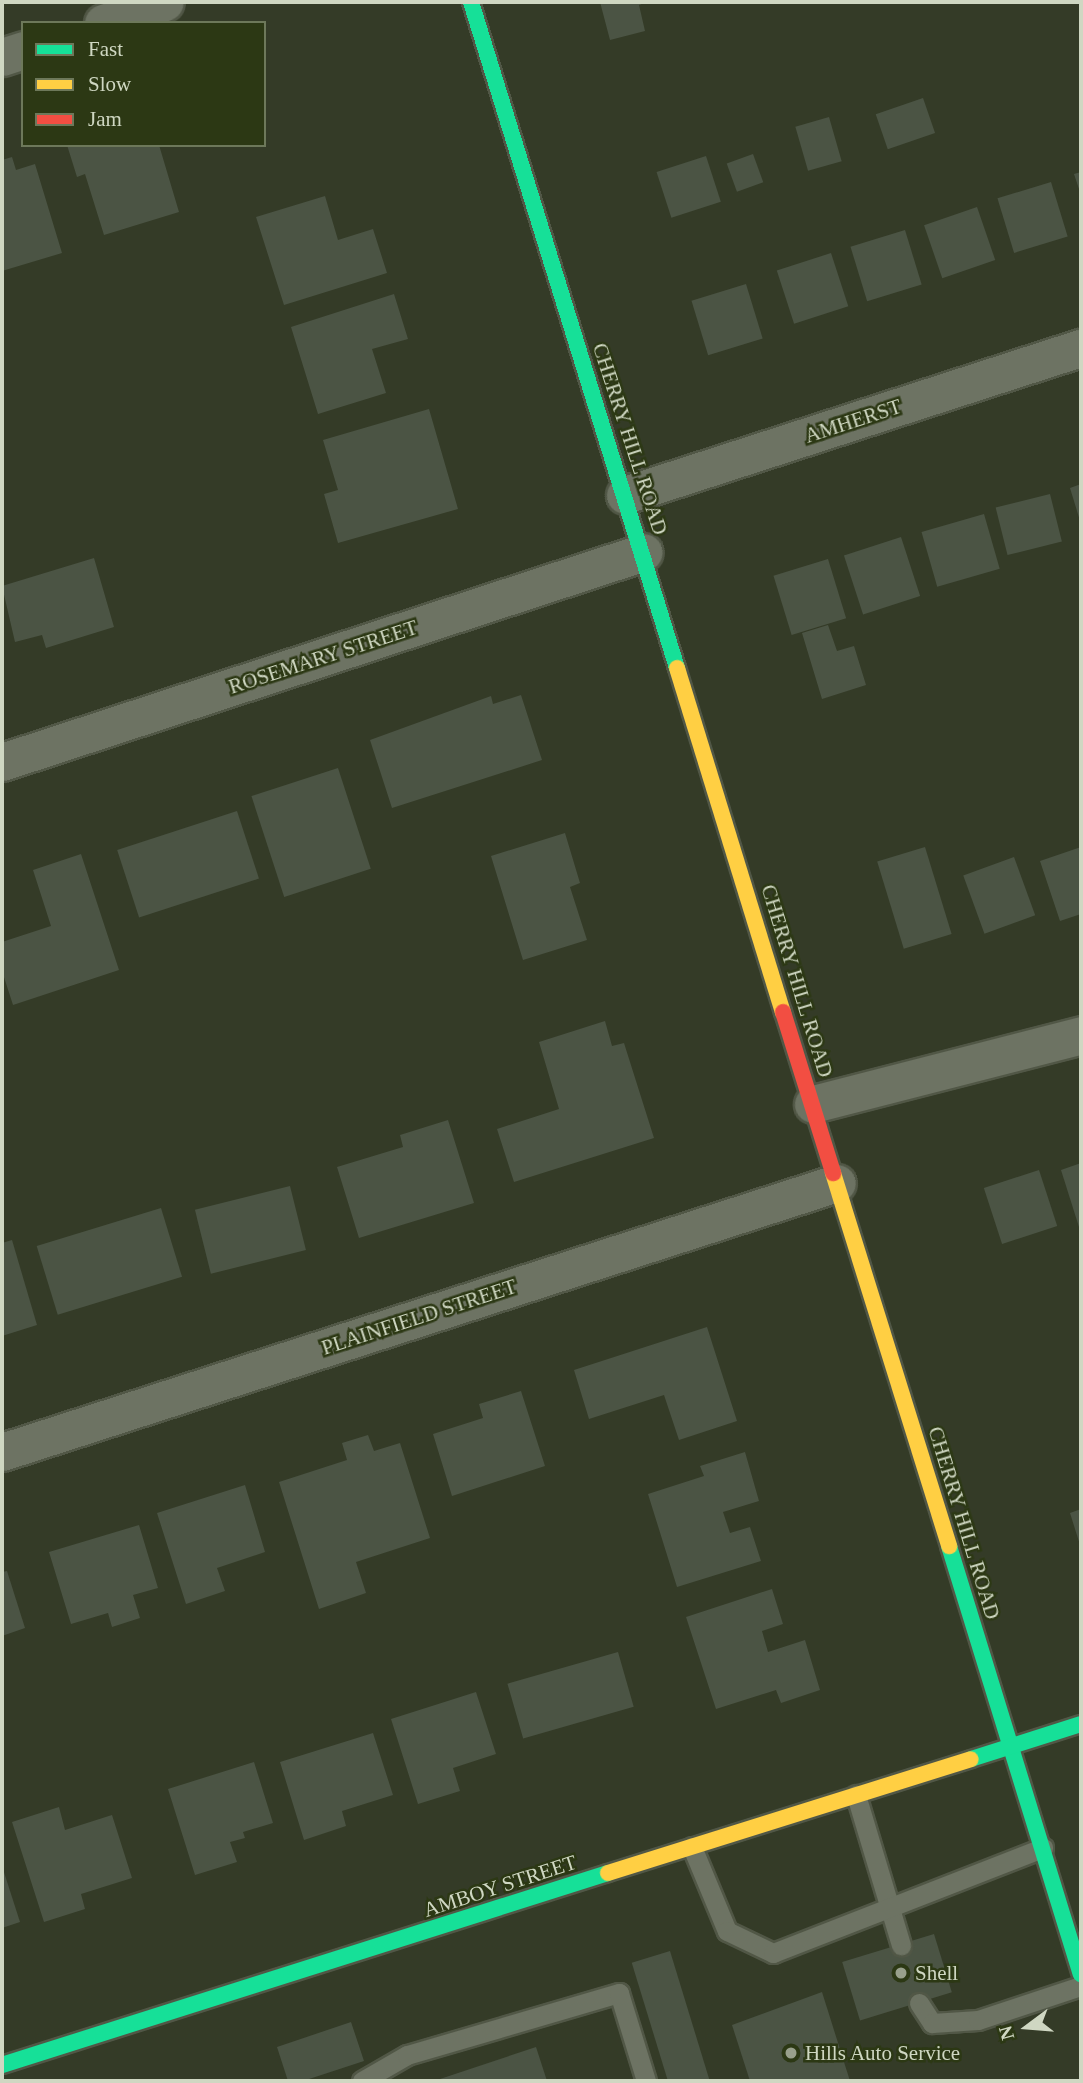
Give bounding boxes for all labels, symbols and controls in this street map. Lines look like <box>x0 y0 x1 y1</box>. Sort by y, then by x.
legend <box>21 21 266 147</box>
text: Fast <box>88 37 123 61</box>
text: Slow <box>88 72 131 96</box>
text: Jam <box>88 107 122 131</box>
street label: CHERRY HILL ROAD <box>587 339 673 539</box>
street label: AMHERST <box>801 394 905 448</box>
street label: ROSEMARY STREET <box>225 614 421 700</box>
street label: CHERRY HILL ROAD <box>755 881 839 1081</box>
street label: PLAINFIELD STREET <box>318 1274 520 1360</box>
street label: CHERRY HILL ROAD <box>922 1423 1006 1623</box>
street label: AMBOY STREET <box>420 1849 580 1923</box>
place label: Shell <box>915 1960 958 1986</box>
marker: Shell <box>893 1965 909 1981</box>
north arrow <box>992 1992 1062 2062</box>
text: N <box>994 2023 1018 2042</box>
place label: Hills Auto Service <box>805 2040 961 2066</box>
marker: Hills Auto Service <box>783 2045 799 2061</box>

